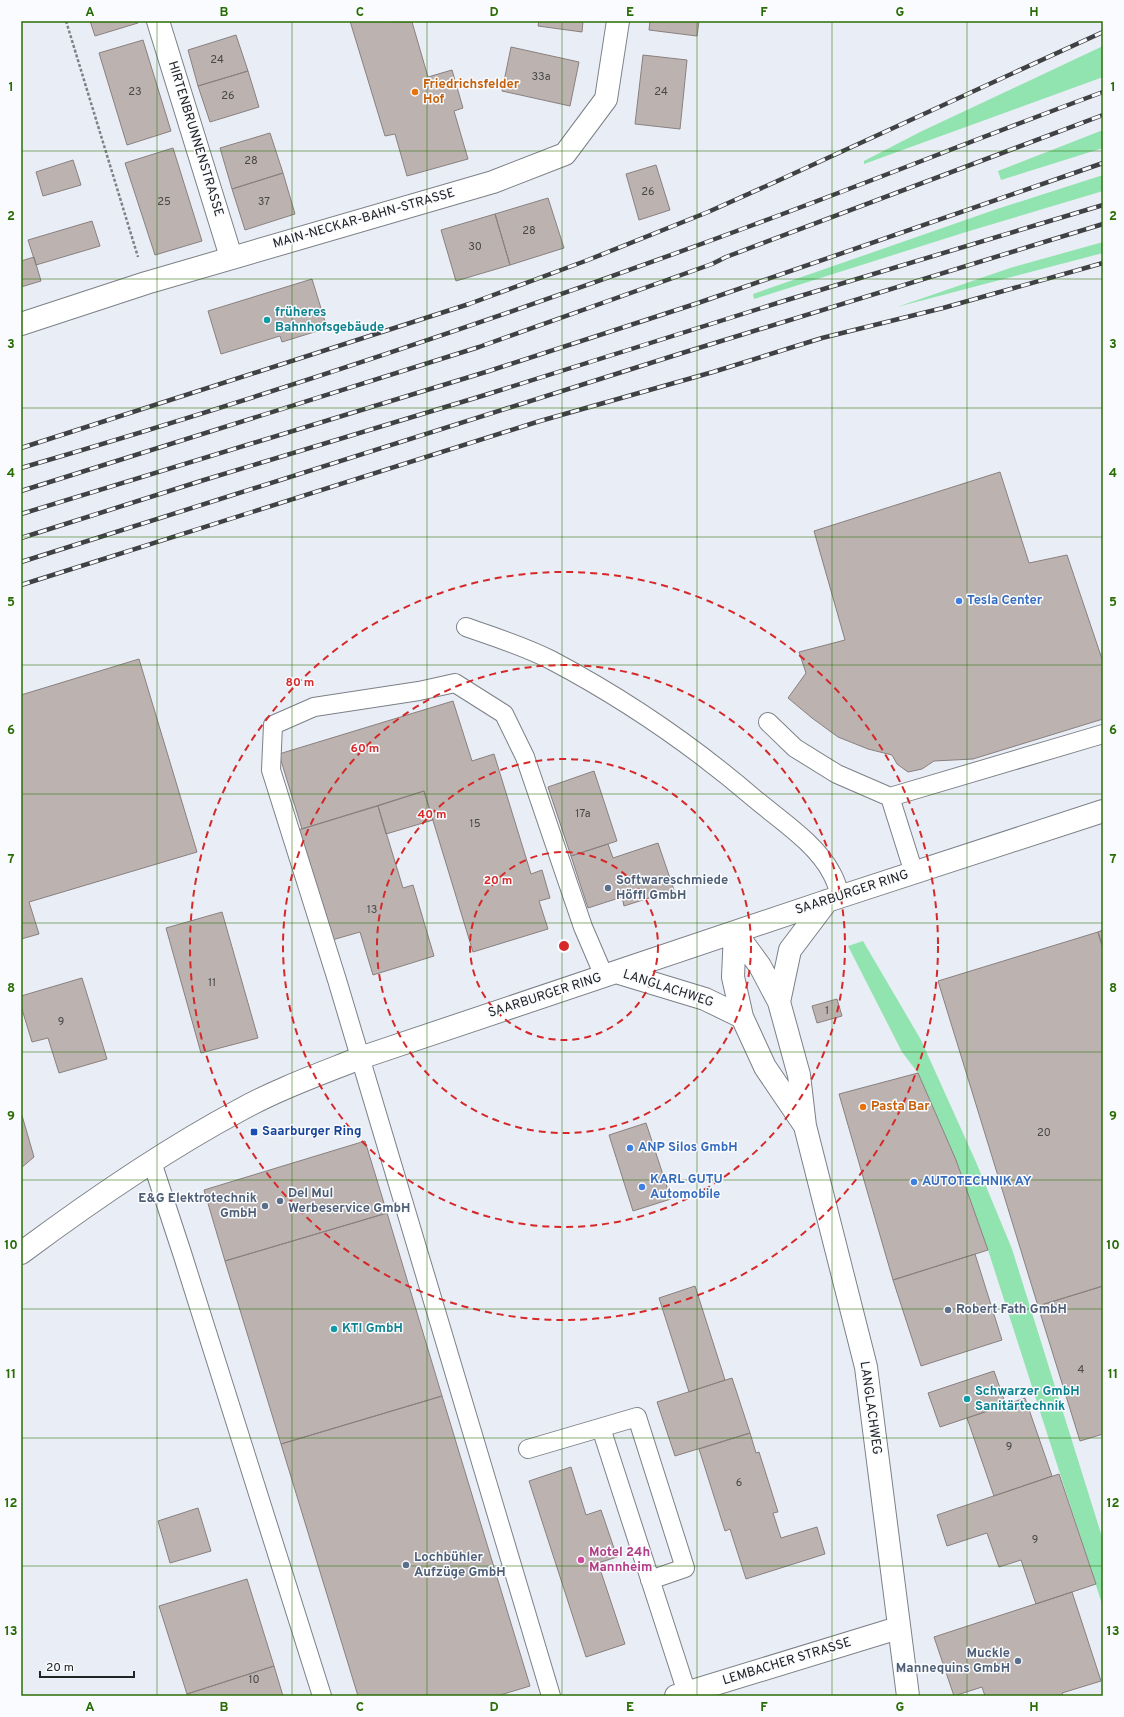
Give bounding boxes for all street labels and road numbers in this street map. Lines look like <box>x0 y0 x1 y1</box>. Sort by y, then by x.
street label: HIRTENBRUNNENSTRASSE <box>164 59 226 219</box>
street label: MAIN-NECKAR-BAHN-STRASSE <box>271 185 457 253</box>
street label: SAARBURGER RING <box>793 867 911 919</box>
street label: LANGLACHWEG <box>621 967 715 1011</box>
street label: SAARBURGER RING <box>486 970 604 1022</box>
street label: LANGLACHWEG <box>856 1360 884 1456</box>
street label: LEMBACHER STRASSE <box>721 1635 853 1689</box>

